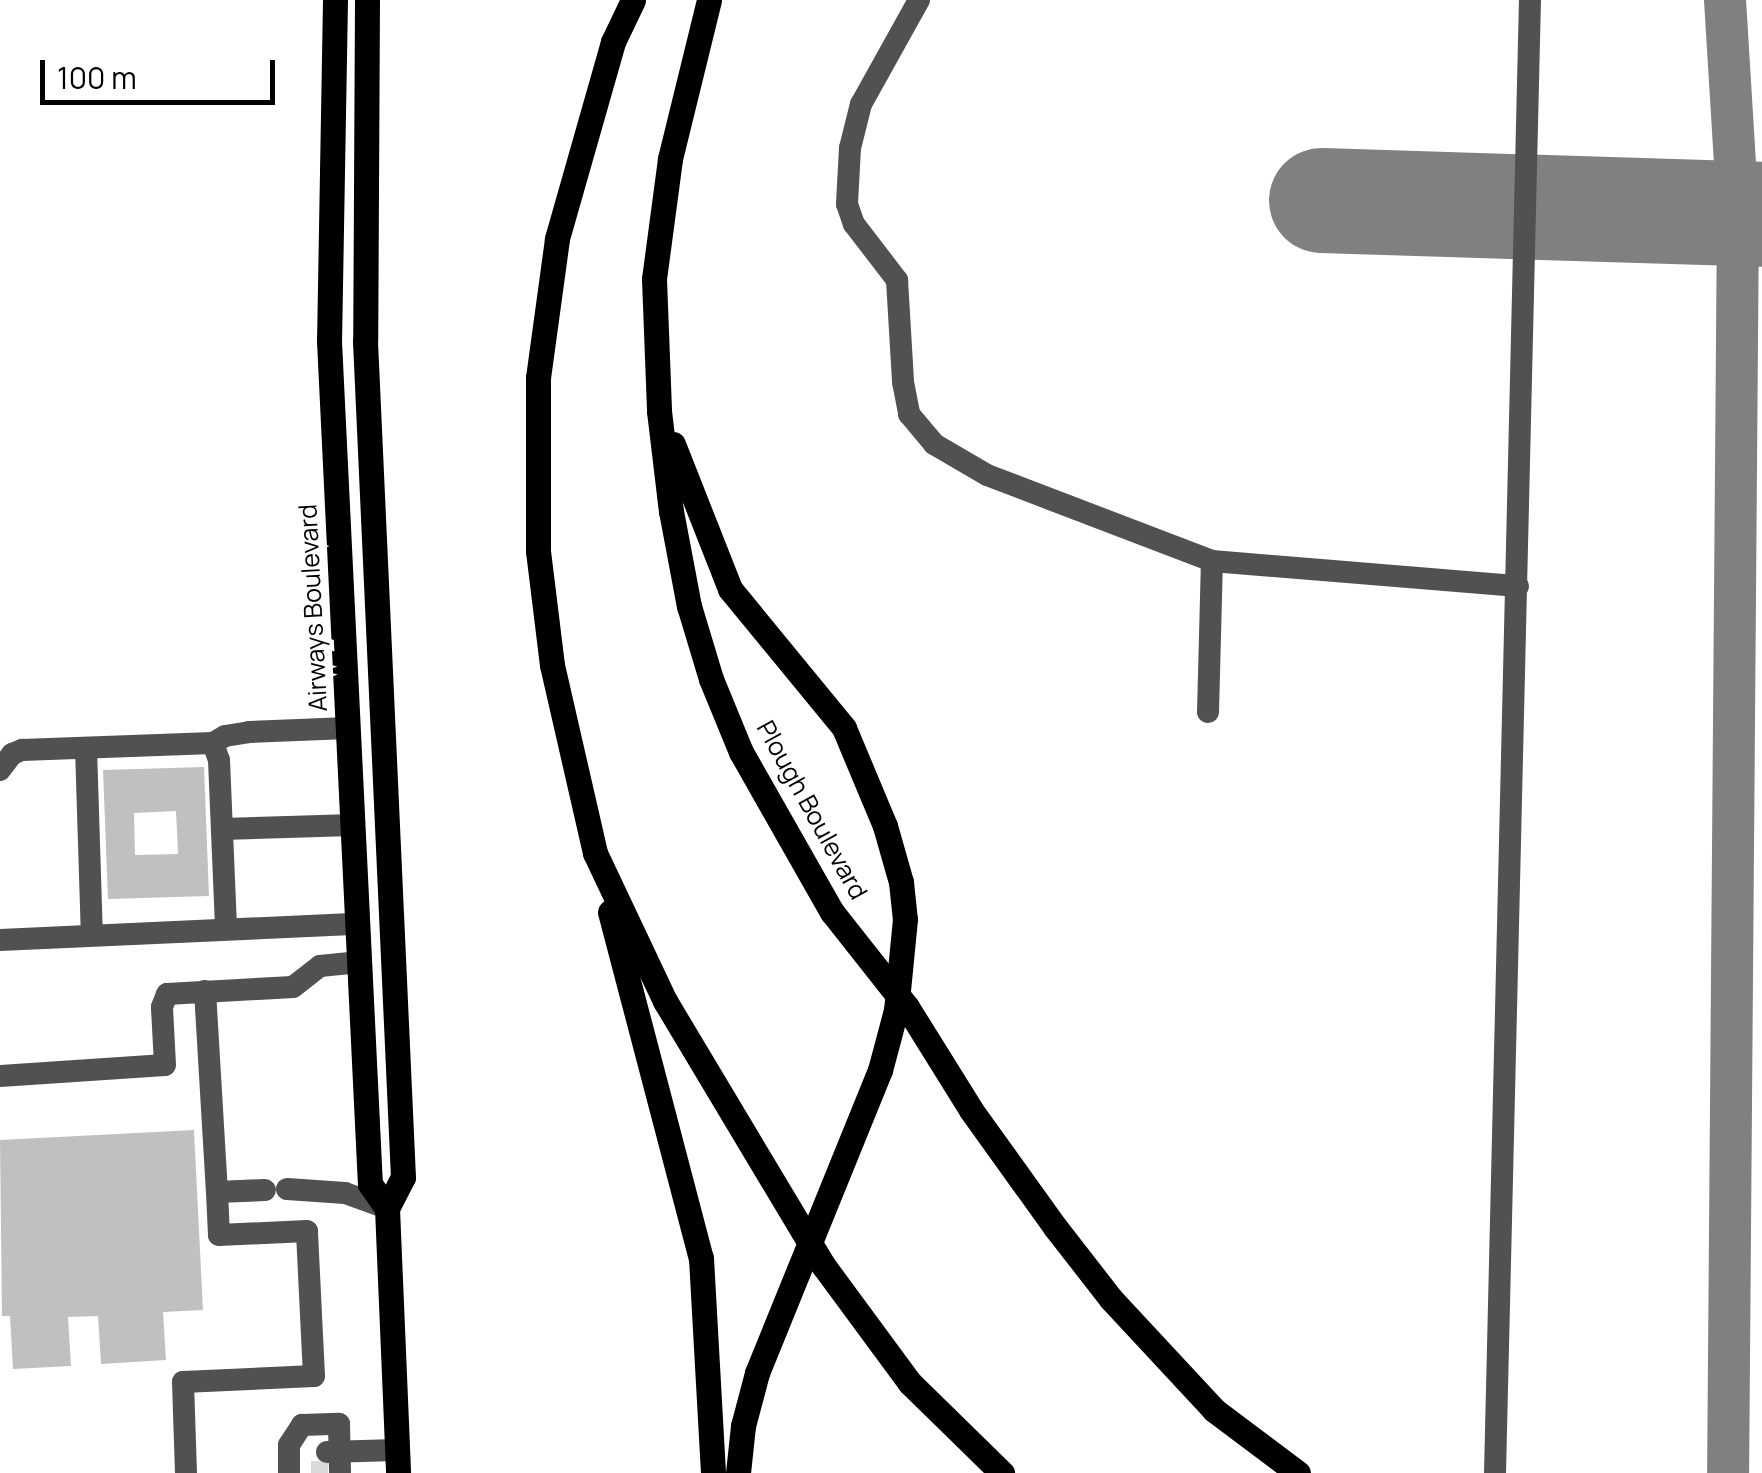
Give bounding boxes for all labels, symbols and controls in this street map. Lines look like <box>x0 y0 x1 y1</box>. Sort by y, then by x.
scale bar <box>45 40 280 102</box>
text: 100 m <box>57 57 137 98</box>
street label: Airways Boulevard <box>293 503 333 713</box>
street label: Plough Boulevard <box>751 715 873 905</box>

